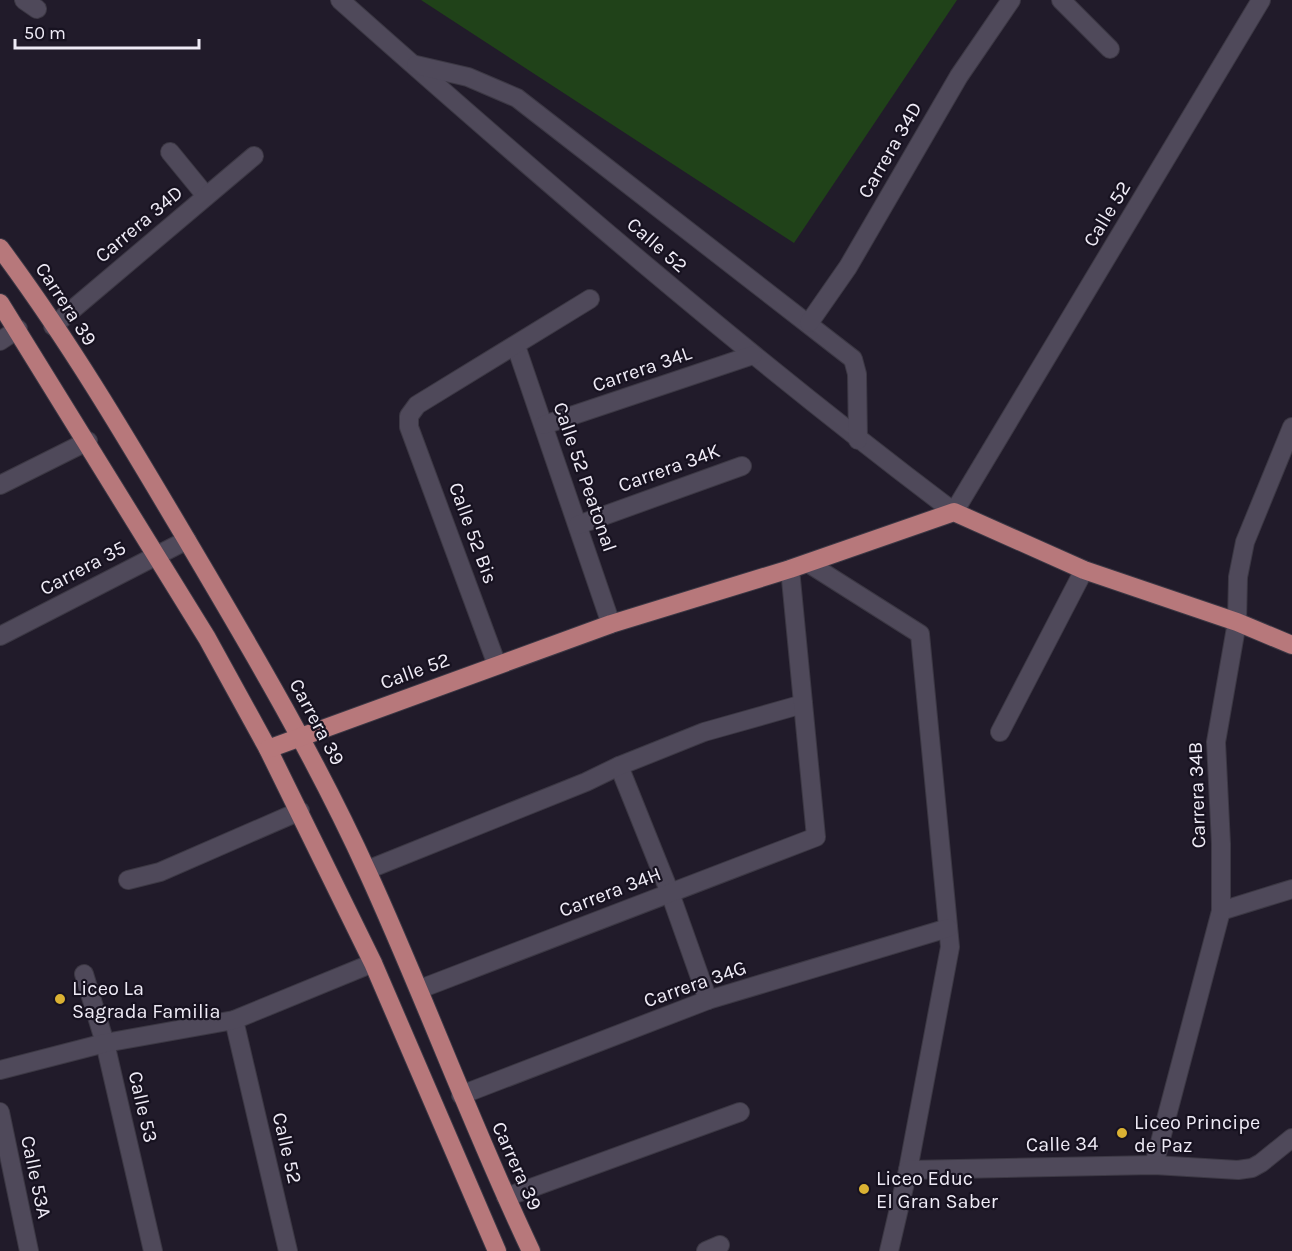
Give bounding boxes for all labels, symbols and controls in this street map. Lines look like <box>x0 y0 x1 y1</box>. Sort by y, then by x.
scale bar <box>15 12 200 50</box>
text: 50 m <box>24 22 66 44</box>
street label: Carrera 34D <box>853 98 927 202</box>
street label: Calle 52 <box>1079 177 1135 251</box>
street label: Carrera 34D <box>91 181 187 267</box>
street label: Calle 52 <box>622 213 692 277</box>
street label: Carrera 39 <box>31 258 101 350</box>
street label: Carrera 34L <box>589 341 695 397</box>
street label: Calle 52 Peatonal <box>549 399 621 555</box>
street label: Carrera 34K <box>615 439 723 497</box>
street label: Calle 52 Bis <box>444 479 502 587</box>
street label: Carrera 35 <box>36 536 130 600</box>
street label: Calle 52 <box>377 648 453 694</box>
street label: Carrera 39 <box>285 675 349 769</box>
street label: Carrera 34B <box>1184 741 1210 849</box>
street label: Carrera 34H <box>556 862 664 922</box>
street label: Carrera 34G <box>641 956 749 1012</box>
place label: Liceo La Sagrada Familia <box>72 977 221 1023</box>
marker: Liceo La Sagrada Familia <box>53 992 67 1006</box>
street label: Calle 53 <box>124 1069 162 1145</box>
street label: Calle 52 <box>268 1110 306 1186</box>
place label: Liceo Principe de Paz <box>1134 1111 1260 1157</box>
street label: Carrera 39 <box>487 1118 547 1214</box>
marker: Liceo Principe de Paz <box>1115 1126 1129 1140</box>
street label: Calle 34 <box>1026 1132 1098 1156</box>
street label: Calle 53A <box>16 1133 56 1221</box>
place label: Liceo Educ El Gran Saber <box>876 1167 999 1213</box>
marker: Liceo Educ El Gran Saber <box>857 1182 871 1196</box>

